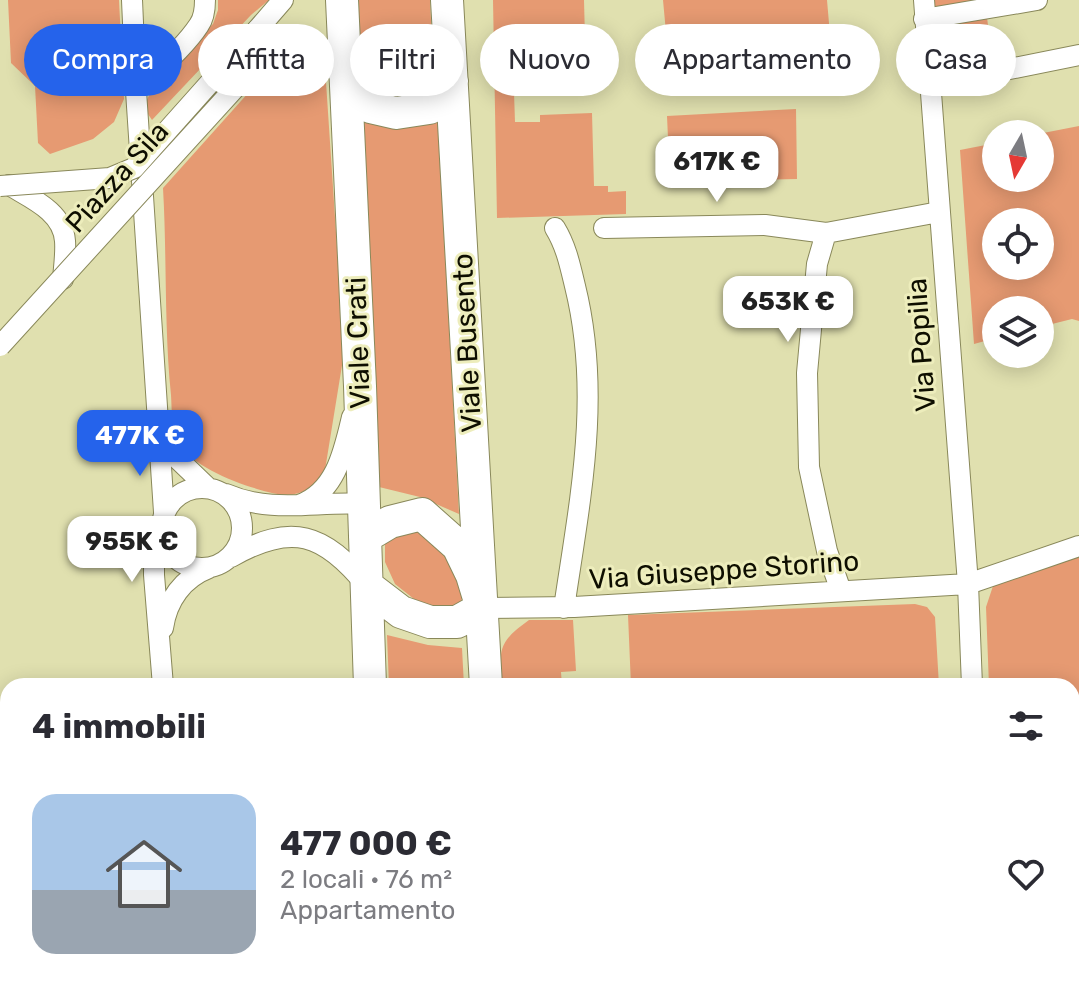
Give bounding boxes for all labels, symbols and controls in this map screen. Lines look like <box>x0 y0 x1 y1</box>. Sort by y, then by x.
chip: Compra <box>24 24 182 96</box>
chip: Affitta <box>198 24 334 96</box>
chip: Filtri <box>350 24 464 96</box>
chip: Nuovo <box>480 24 619 96</box>
chip: Appartamento <box>635 24 880 96</box>
chip: Casa <box>896 24 1016 96</box>
street label: Piazza Sila <box>59 115 175 239</box>
north arrow <box>982 120 1054 192</box>
map controls <box>982 120 1054 368</box>
pin: 617K € <box>652 136 782 204</box>
text: 617K € <box>673 146 761 177</box>
button: locate <box>982 208 1054 280</box>
street label: Viale Busento <box>446 253 488 433</box>
street label: Viale Crati <box>339 276 377 410</box>
pin: 653K € <box>723 276 853 344</box>
street label: Via Popilia <box>900 277 942 413</box>
text: 653K € <box>741 286 835 317</box>
button: layers <box>982 296 1054 368</box>
pin: 477K € <box>75 410 205 478</box>
text: 477K € <box>95 420 185 451</box>
pin: 955K € <box>67 516 197 584</box>
text: 955K € <box>85 526 179 557</box>
street label: Via Giuseppe Storino <box>588 544 860 596</box>
icon: filters <box>1004 704 1048 748</box>
text: 4 immobili <box>32 706 206 747</box>
text: 477 000 € <box>280 823 452 864</box>
icon: home <box>96 826 192 922</box>
icon: heart <box>1004 852 1048 896</box>
text: 2 locali · 76 m² <box>280 864 452 895</box>
text: Appartamento <box>280 895 456 926</box>

